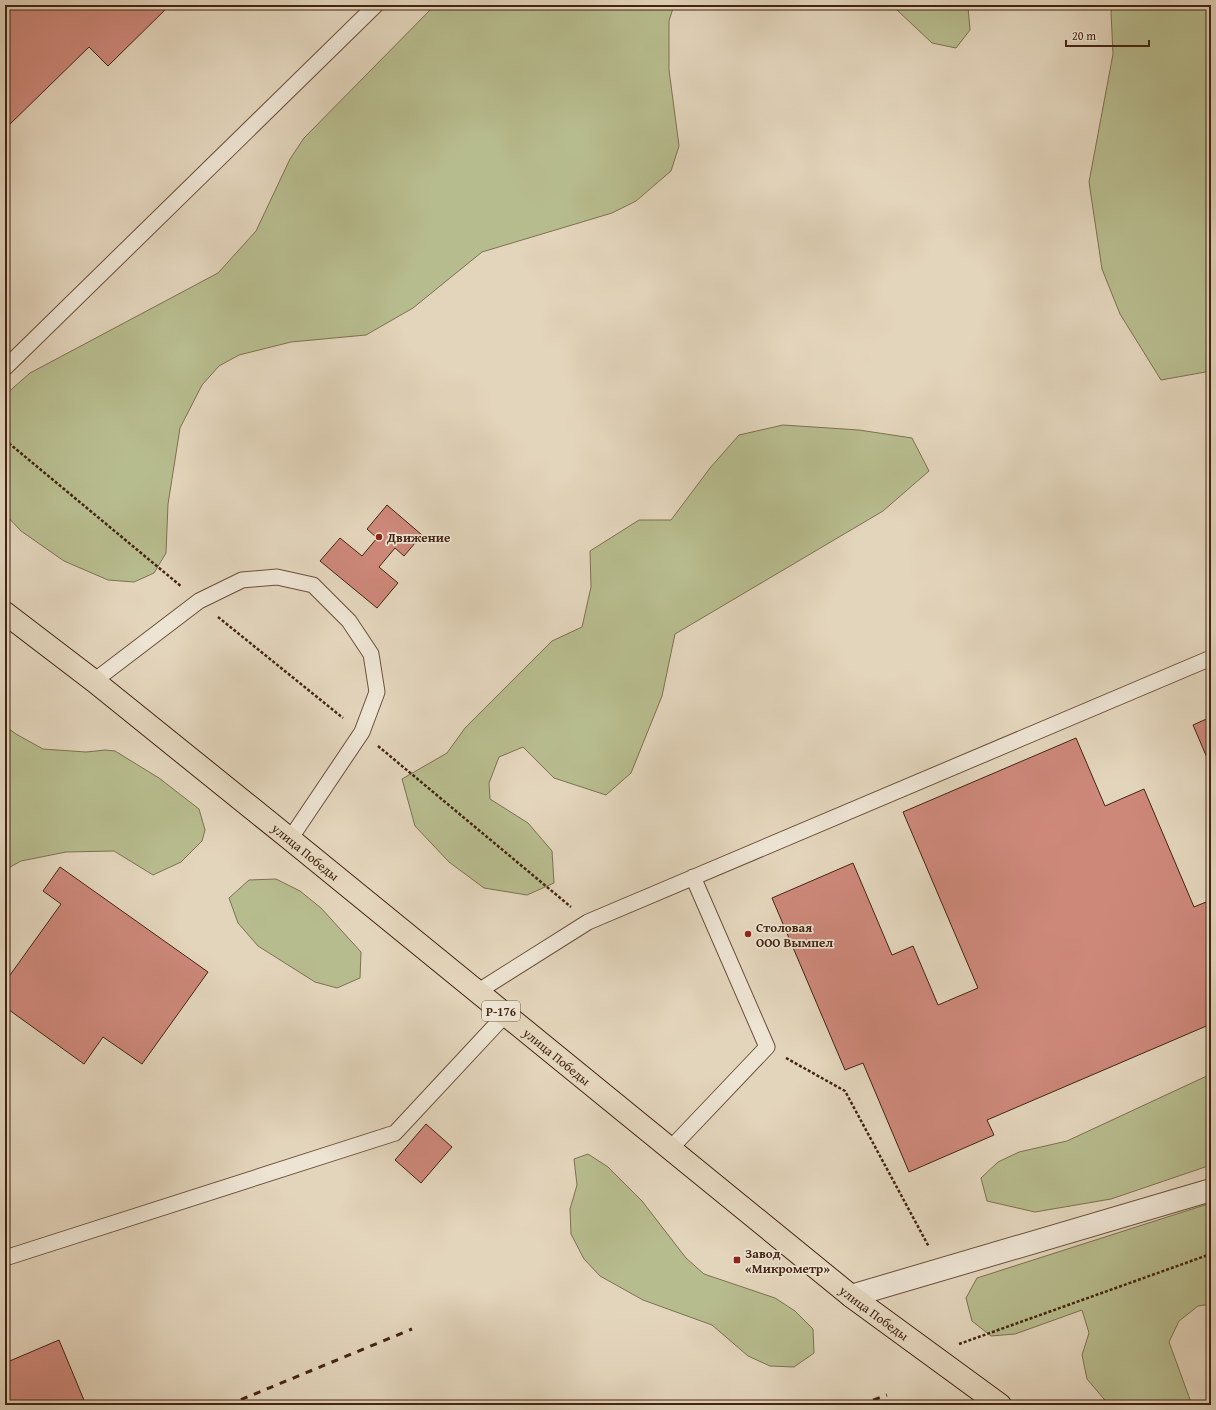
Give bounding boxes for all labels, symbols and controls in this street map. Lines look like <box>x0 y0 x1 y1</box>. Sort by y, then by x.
scale bar <box>1066 22 1149 48</box>
text: 20 m <box>1072 27 1096 44</box>
place label: Движение <box>386 528 450 547</box>
marker: Движение <box>374 532 384 542</box>
street label: улица Победы <box>267 818 343 885</box>
place label: Столовая ООО Вымпел <box>756 918 833 952</box>
marker: Столовая ООО Вымпел <box>743 929 753 939</box>
road number: Р-176 <box>482 1001 520 1021</box>
street label: улица Победы <box>518 1023 595 1090</box>
place label: Завод «Микрометр» <box>745 1244 830 1278</box>
marker: Завод «Микрометр» <box>732 1255 742 1265</box>
street label: улица Победы <box>835 1280 913 1345</box>

